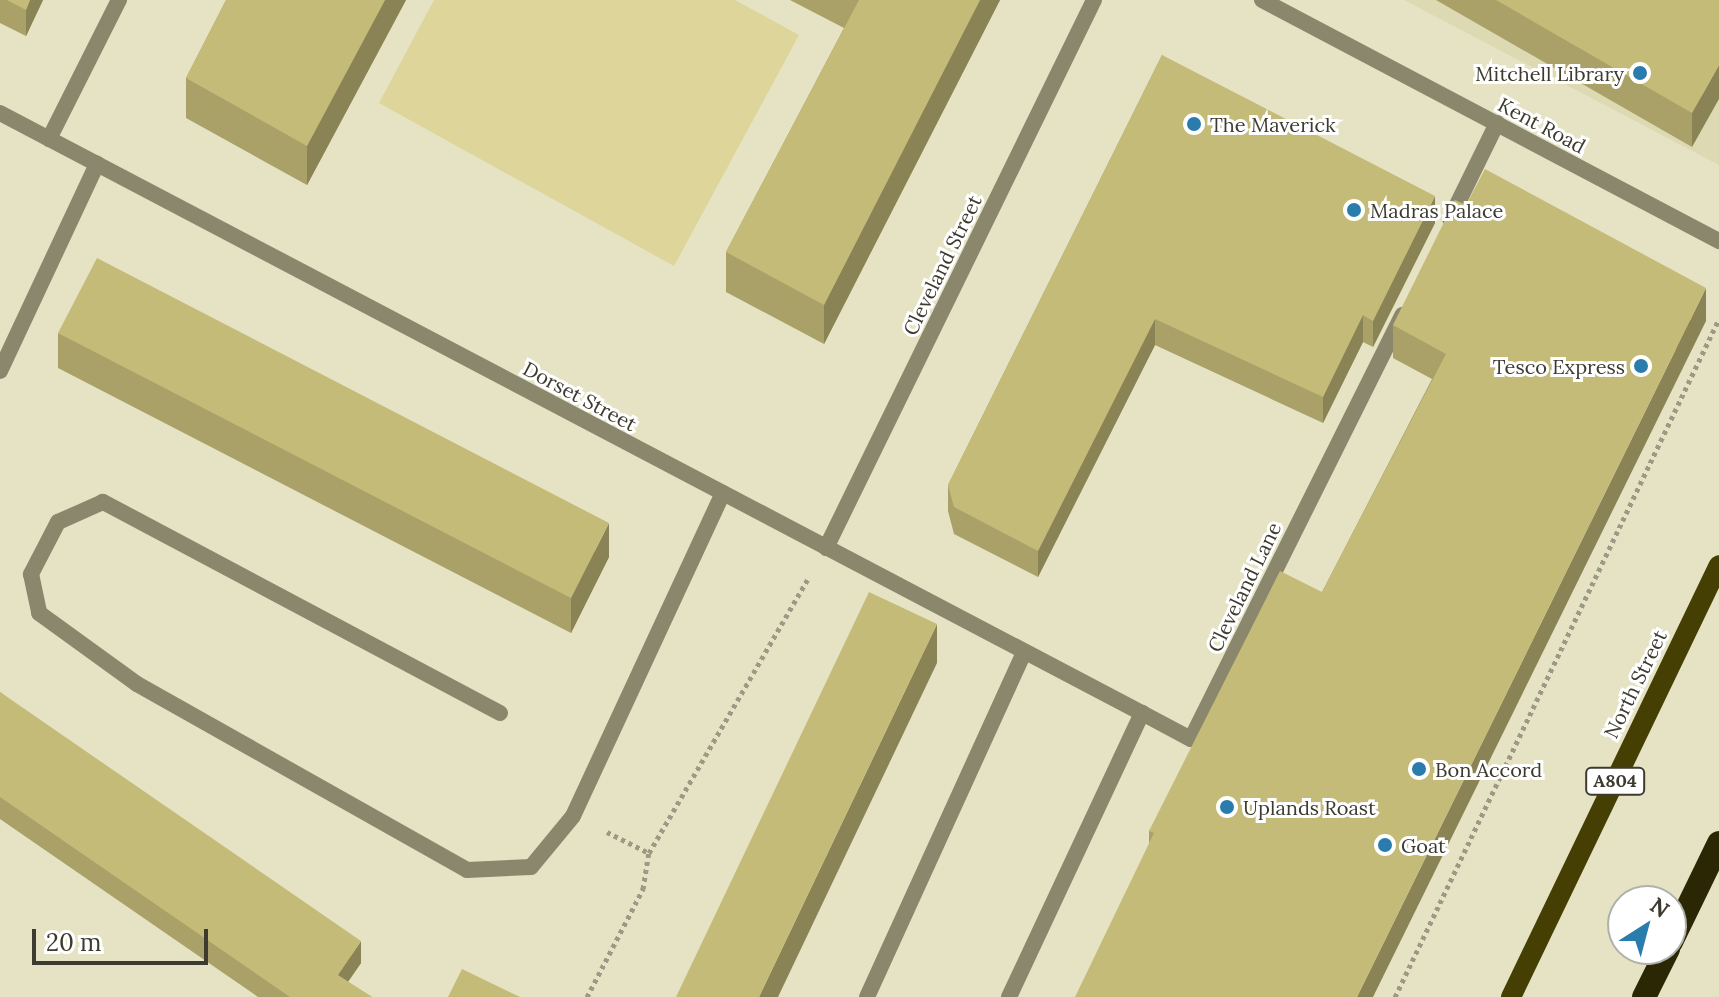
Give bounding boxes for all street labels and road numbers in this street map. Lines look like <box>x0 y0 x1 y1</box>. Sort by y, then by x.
street label: Kent Road <box>1494 92 1590 158</box>
street label: Cleveland Street <box>898 191 986 339</box>
street label: Dorset Street <box>519 356 641 436</box>
street label: Cleveland Lane <box>1202 518 1286 656</box>
street label: North Street <box>1599 626 1671 742</box>
road number: A804 <box>1585 767 1645 795</box>

